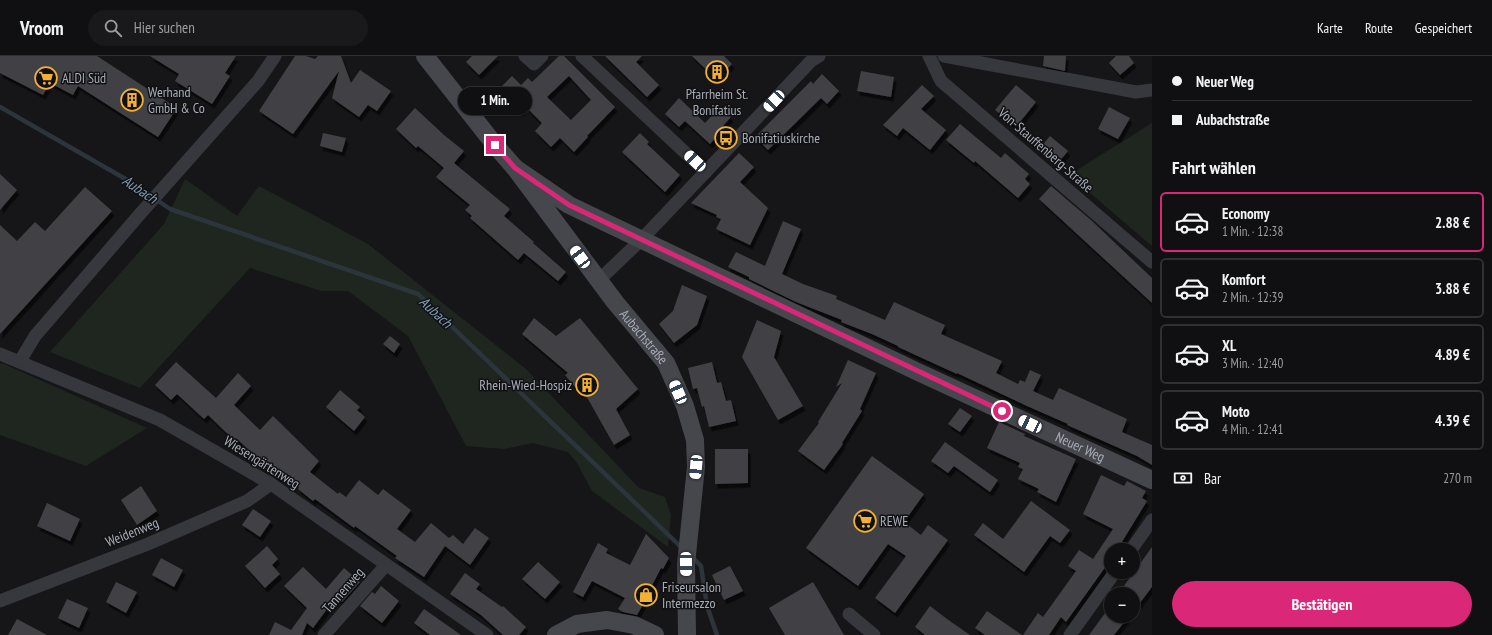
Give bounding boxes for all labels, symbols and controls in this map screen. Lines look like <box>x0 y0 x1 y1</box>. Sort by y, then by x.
search box <box>88 10 368 46</box>
text: Vroom <box>20 16 64 40</box>
icon: search <box>102 17 124 39</box>
text: Hier suchen <box>134 18 195 37</box>
text: Karte <box>1317 19 1343 37</box>
text: Route <box>1365 19 1393 37</box>
text: Gespeichert <box>1415 19 1472 37</box>
building icon: Pfarrheim St. Bonifatius <box>704 59 730 85</box>
supermarket icon: ALDI Süd <box>33 65 59 91</box>
place label: ALDI Süd <box>62 69 106 87</box>
text: Neuer Weg <box>1196 72 1254 91</box>
place label: Werhand GmbH & Co <box>148 83 205 117</box>
place label: Pfarrheim St. Bonifatius <box>686 85 748 119</box>
building icon: Werhand GmbH & Co <box>119 87 145 113</box>
callout: 1 Min. <box>458 87 532 115</box>
car <box>761 88 787 114</box>
text: 1 Min. <box>480 92 510 109</box>
street label: Von-Stauffenberg-Straße <box>994 103 1097 196</box>
text: Aubachstraße <box>1196 110 1270 129</box>
bus stop icon: Bonifatiuskirche <box>713 125 739 151</box>
place label: Bonifatiuskirche <box>742 129 820 147</box>
route end <box>486 136 504 154</box>
car <box>682 148 708 174</box>
text: Fahrt wählen <box>1172 156 1256 179</box>
water label: Aubach <box>119 170 162 208</box>
icon: car <box>1174 204 1210 240</box>
text: Economy <box>1222 204 1270 223</box>
text: 2.88 € <box>1435 213 1470 232</box>
text: 1 Min. · 12:38 <box>1222 223 1283 240</box>
car <box>568 244 592 270</box>
icon: car <box>1174 270 1210 306</box>
text: Komfort <box>1222 270 1266 289</box>
text: 3.88 € <box>1435 279 1470 298</box>
text: 2 Min. · 12:39 <box>1222 289 1283 306</box>
water label: Aubach <box>416 292 457 333</box>
street label: Aubachstraße <box>616 305 672 368</box>
icon: car <box>1174 336 1210 372</box>
text: XL <box>1222 336 1236 355</box>
text: 4.89 € <box>1435 345 1470 364</box>
text: 3 Min. · 12:40 <box>1222 355 1283 372</box>
building icon: Rhein-Wied-Hospiz <box>574 372 600 398</box>
place label: Rhein-Wied-Hospiz <box>479 376 572 394</box>
car <box>668 379 688 405</box>
route start <box>993 402 1011 420</box>
icon: car <box>1174 402 1210 438</box>
text: Moto <box>1222 402 1250 421</box>
text: 4.39 € <box>1435 411 1470 430</box>
car <box>1017 413 1043 435</box>
text: 4 Min. · 12:41 <box>1222 421 1283 438</box>
street label: Neuer Weg <box>1053 428 1108 466</box>
street label: Wiesengärtenweg <box>221 432 303 492</box>
car <box>689 455 703 479</box>
icon: cash <box>1172 467 1194 489</box>
text: Bar <box>1204 469 1221 488</box>
text: 270 m <box>1443 470 1472 487</box>
supermarket icon: REWE <box>852 508 878 534</box>
place label: REWE <box>880 512 908 530</box>
street label: Weidenweg <box>103 513 161 551</box>
map controls <box>1104 543 1140 623</box>
button: + <box>1104 543 1140 579</box>
car <box>680 552 692 576</box>
street label: Tannenweg <box>318 563 368 617</box>
place label: Friseursalon Intermezzo <box>662 578 721 612</box>
button: Bestätigen <box>1172 581 1472 627</box>
shop icon: Friseursalon Intermezzo <box>633 582 659 608</box>
button: − <box>1104 587 1140 623</box>

